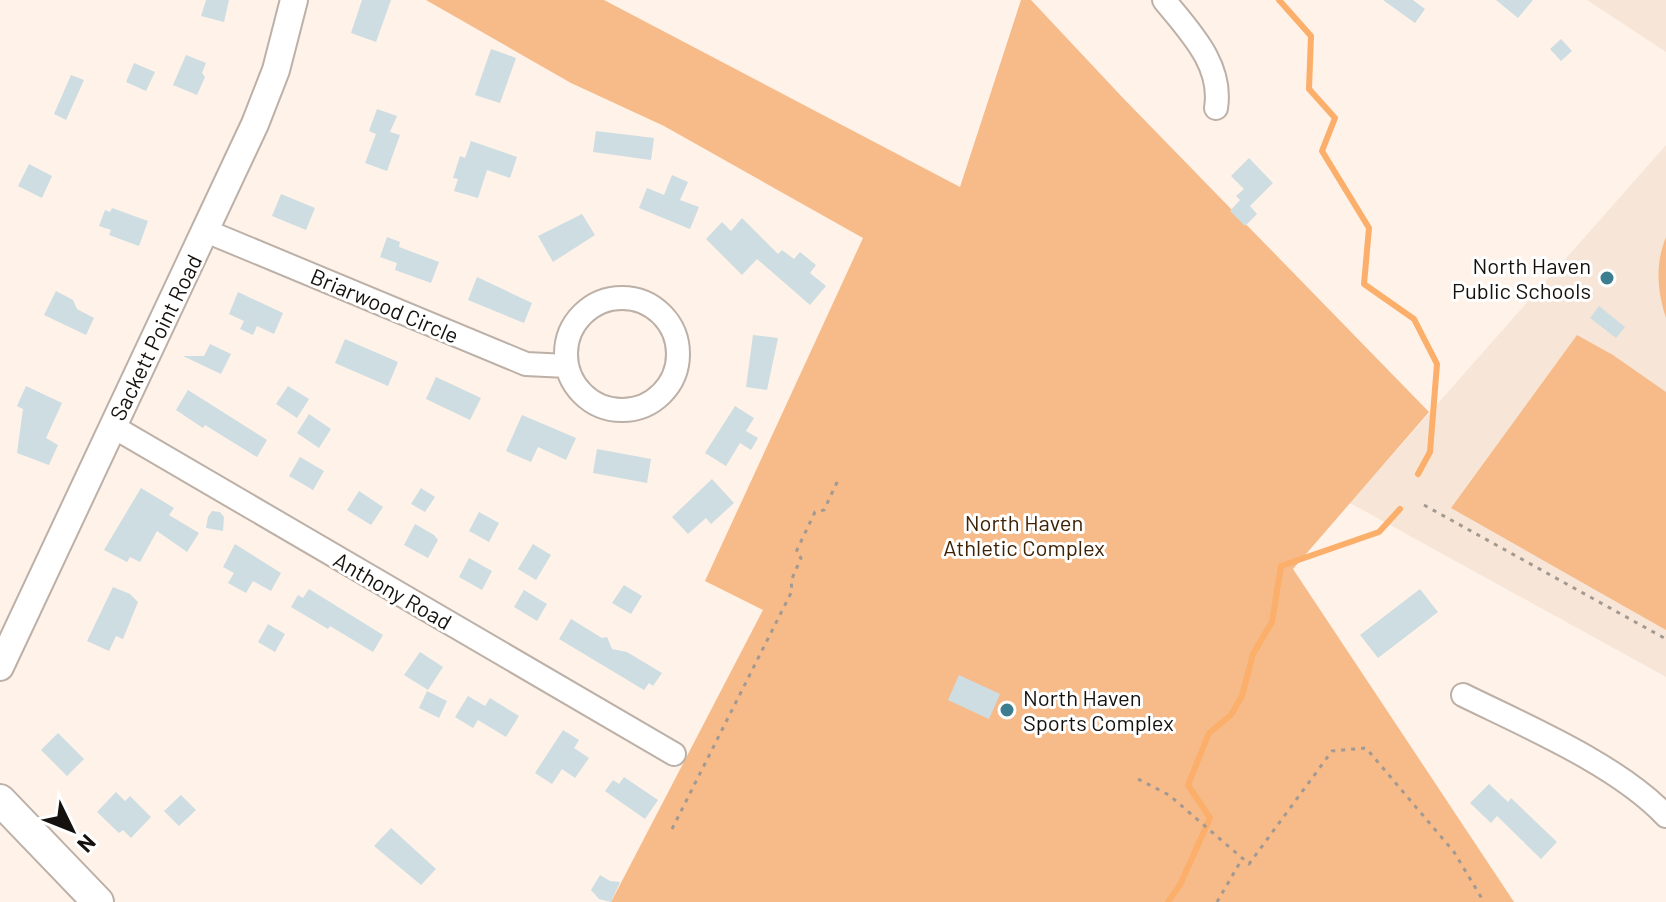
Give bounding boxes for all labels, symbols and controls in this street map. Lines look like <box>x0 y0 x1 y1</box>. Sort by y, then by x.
street label: Sackett Point Road <box>104 250 206 424</box>
place label: North Haven Public Schools <box>1452 252 1591 303</box>
street label: Briarwood Circle <box>307 262 463 348</box>
marker: North Haven Public Schools <box>1598 269 1616 287</box>
park label: North Haven Athletic Complex <box>943 509 1105 560</box>
street label: Anthony Road <box>329 546 457 634</box>
place label: North Haven Sports Complex <box>1023 684 1174 735</box>
marker: North Haven Sports Complex <box>998 701 1016 719</box>
north arrow <box>32 790 112 870</box>
text: N <box>73 830 102 859</box>

